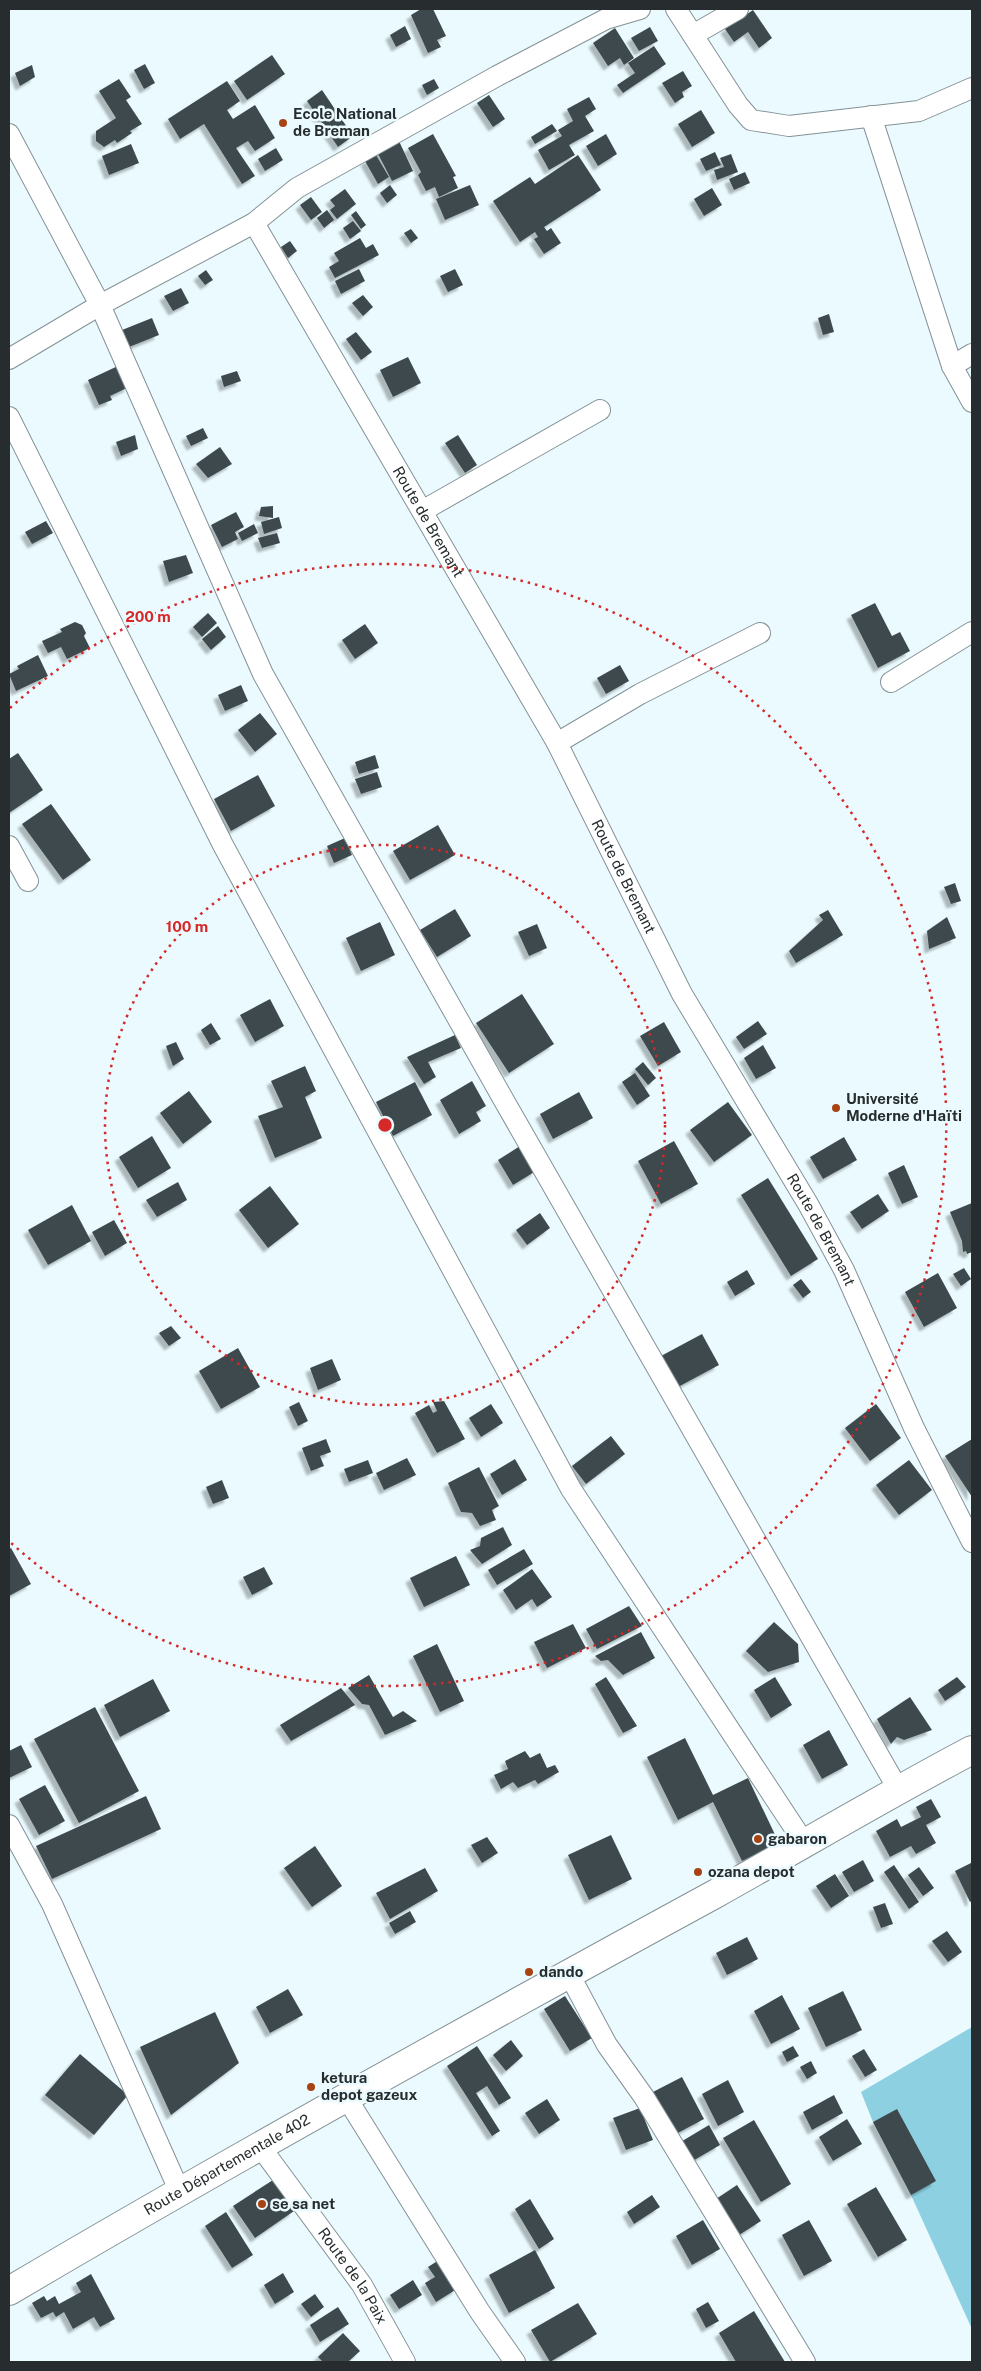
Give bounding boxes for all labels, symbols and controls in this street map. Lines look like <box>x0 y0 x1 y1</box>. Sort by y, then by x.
place label: Ecole National de Breman <box>293 105 397 139</box>
marker: Ecole National de Breman <box>277 117 289 129</box>
street label: Route de Bremant <box>390 463 468 580</box>
text: 200 m <box>125 608 171 625</box>
street label: Route de Bremant <box>588 816 660 936</box>
text: 100 m <box>166 918 208 935</box>
place label: Université Moderne d'Haïti <box>846 1090 962 1124</box>
marker: Université Moderne d'Haïti <box>830 1102 842 1114</box>
centre of rings <box>376 1116 394 1134</box>
street label: Route de Bremant <box>784 1170 859 1288</box>
place label: gabaron <box>768 1830 827 1847</box>
marker: gabaron <box>752 1833 764 1845</box>
place label: ozana depot <box>708 1863 795 1880</box>
marker: ozana depot <box>692 1866 704 1878</box>
place label: dando <box>539 1963 584 1980</box>
marker: dando <box>523 1966 535 1978</box>
place label: ketura depot gazeux <box>321 2069 417 2103</box>
marker: ketura depot gazeux <box>305 2081 317 2093</box>
street label: Route Départementale 402 <box>141 2110 313 2218</box>
place label: se sa net <box>272 2195 335 2212</box>
marker: se sa net <box>256 2198 268 2210</box>
street label: Route de la Paix <box>315 2224 391 2327</box>

